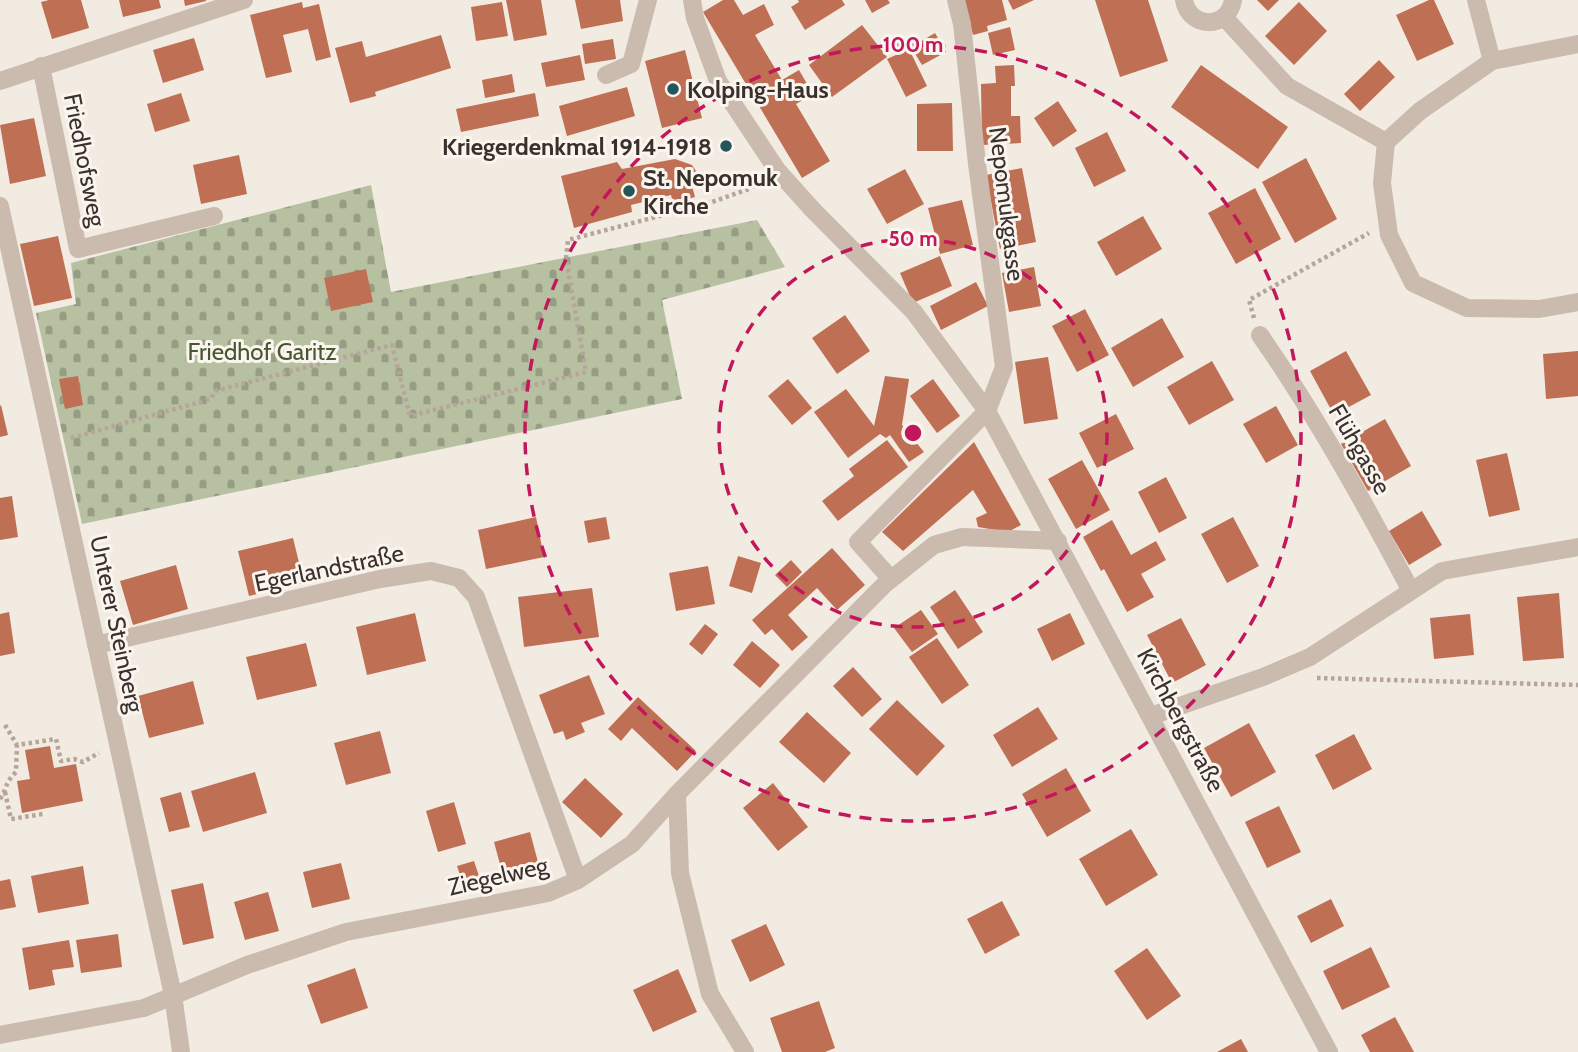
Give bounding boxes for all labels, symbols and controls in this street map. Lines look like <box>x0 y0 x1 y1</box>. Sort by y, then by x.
text: 100 m <box>883 32 943 57</box>
place label: Kolping-Haus <box>687 75 829 104</box>
marker: Kolping-Haus <box>665 81 681 97</box>
street label: Friedhofsweg <box>58 91 112 230</box>
street label: Nepomukgasse <box>983 125 1031 283</box>
place label: Kriegerdenkmal 1914-1918 <box>442 132 712 161</box>
marker: Kriegerdenkmal 1914-1918 <box>718 138 734 154</box>
place label: St. Nepomuk Kirche <box>643 163 778 220</box>
marker: St. Nepomuk Kirche <box>621 183 637 199</box>
text: 50 m <box>888 226 938 251</box>
park label: Friedhof Garitz <box>188 337 336 366</box>
street label: Flühgasse <box>1323 399 1397 499</box>
centre of rings <box>901 421 925 445</box>
street label: Unterer Steinberg <box>84 533 150 716</box>
street label: Egerlandstraße <box>252 538 406 598</box>
street label: Kirchbergstraße <box>1131 643 1231 797</box>
street label: Ziegelweg <box>445 850 552 902</box>

